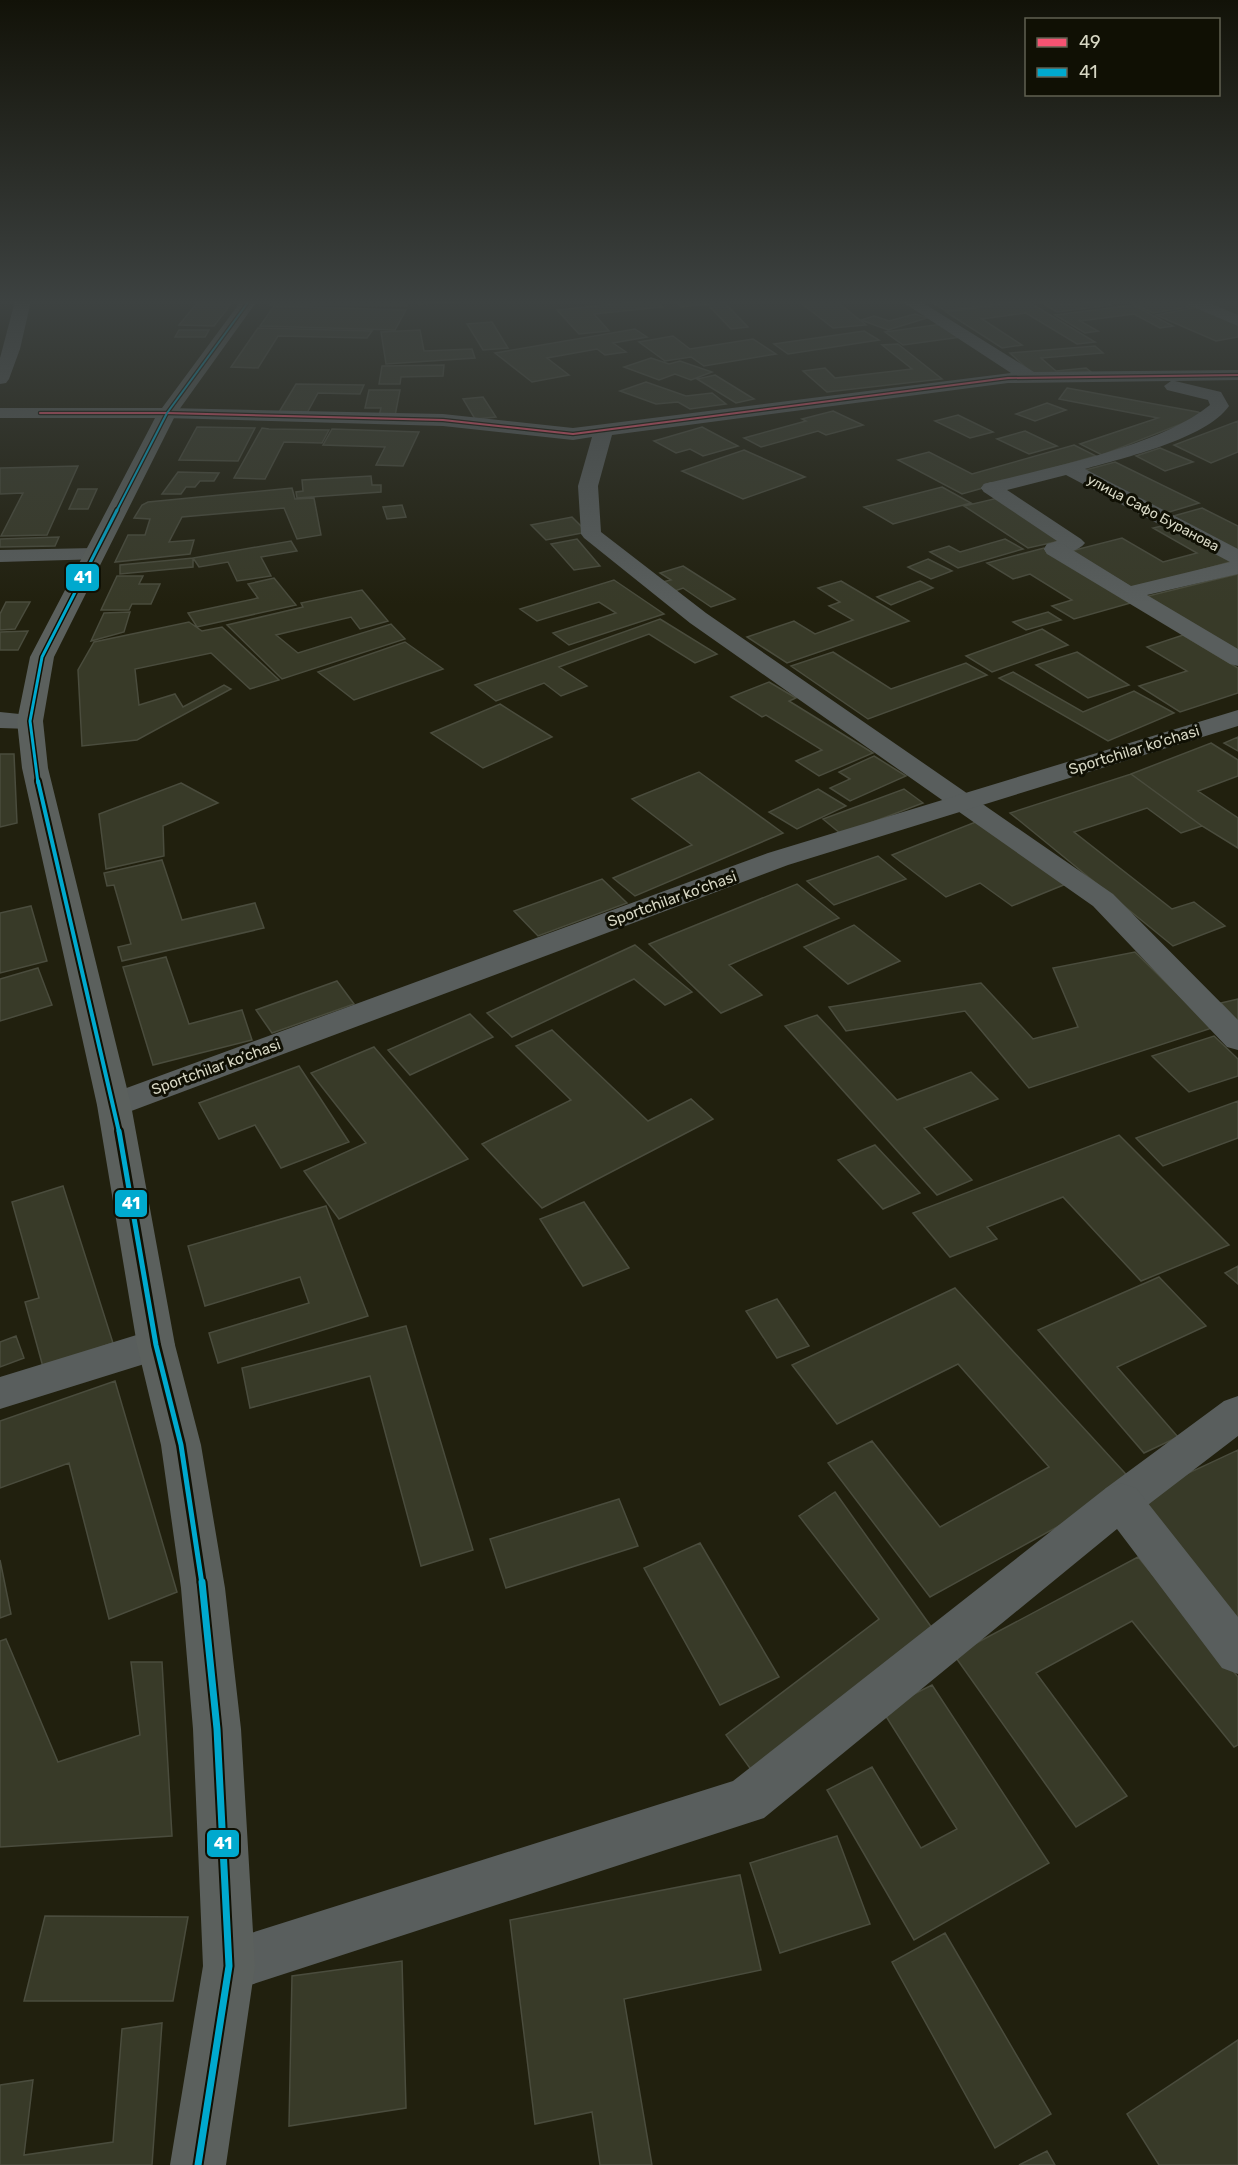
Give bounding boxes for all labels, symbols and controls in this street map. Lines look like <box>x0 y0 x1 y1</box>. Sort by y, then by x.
legend <box>1025 18 1220 96</box>
text: 49 <box>1079 31 1101 53</box>
text: 41 <box>1079 61 1098 83</box>
street label: улица Сафо Буранова <box>1084 471 1222 555</box>
line badge: 41 <box>65 563 100 592</box>
text: 41 <box>74 568 92 587</box>
street label: Sportchilar ko‘chasi <box>1066 722 1202 778</box>
street label: Sportchilar ko‘chasi <box>605 867 739 931</box>
street label: Sportchilar ko‘chasi <box>149 1035 283 1099</box>
line badge: 41 <box>114 1189 148 1218</box>
text: 41 <box>122 1194 140 1213</box>
line badge: 41 <box>206 1829 240 1858</box>
text: 41 <box>214 1834 232 1853</box>

